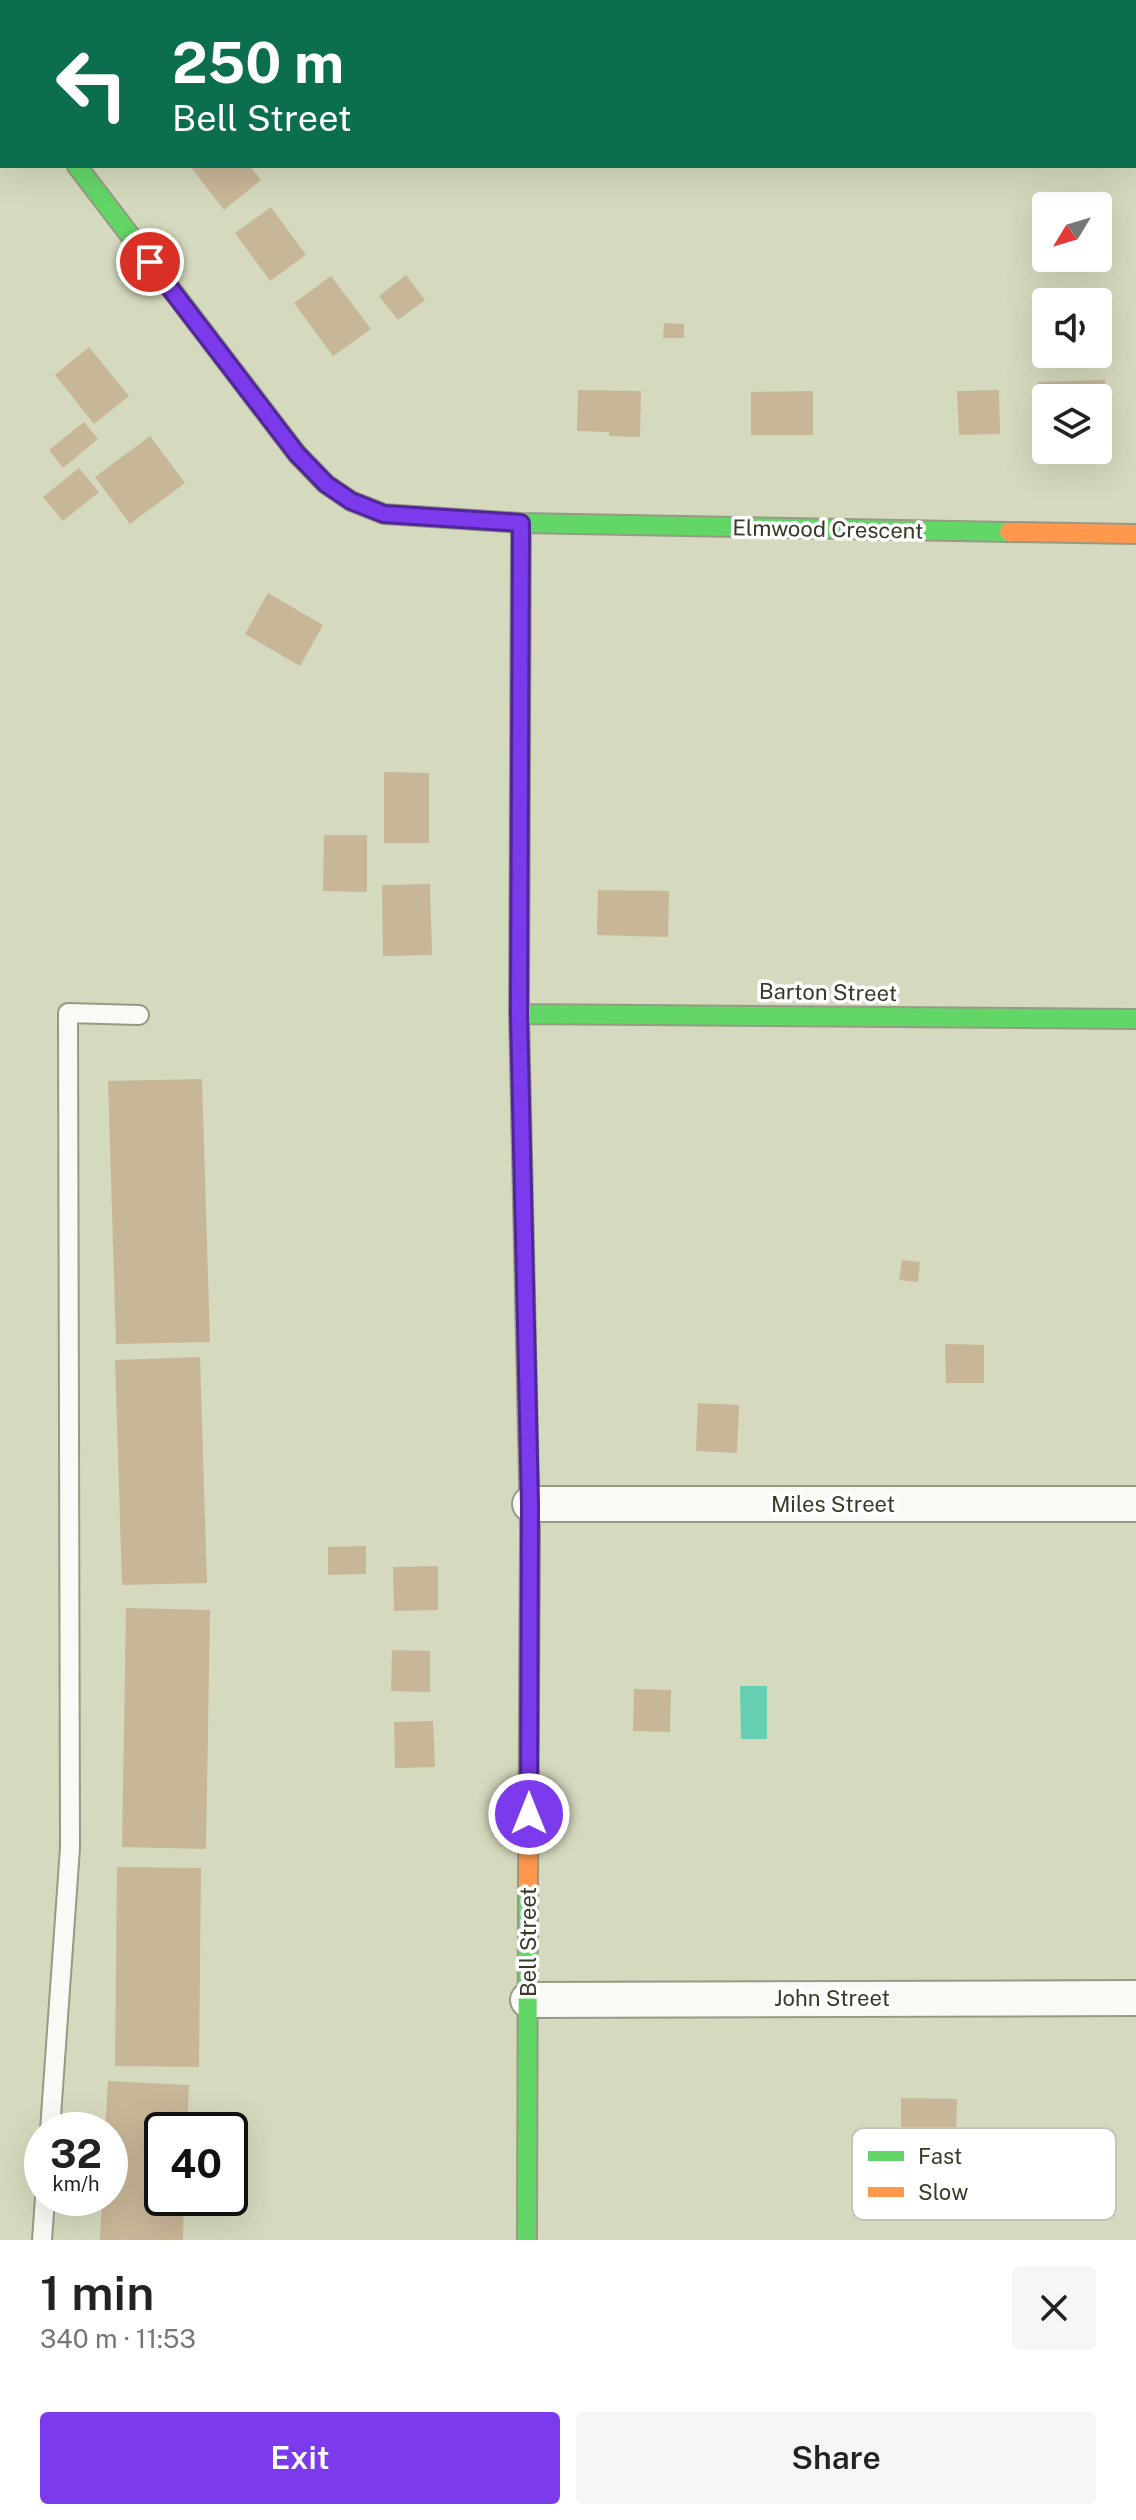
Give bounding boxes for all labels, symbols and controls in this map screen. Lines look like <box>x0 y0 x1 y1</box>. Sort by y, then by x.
text: 250 m <box>172 30 344 96</box>
icon: left <box>40 32 144 136</box>
text: Bell Street <box>172 97 352 139</box>
north arrow <box>1032 192 1112 272</box>
map controls <box>1032 192 1112 464</box>
pin <box>116 228 184 296</box>
icon: arrive <box>128 240 172 284</box>
button: sound <box>1032 288 1112 368</box>
button: layers <box>1032 384 1112 464</box>
street label: Elmwood Crescent <box>732 514 924 544</box>
street label: Barton Street <box>759 978 897 1006</box>
street label: Miles Street <box>771 1491 895 1517</box>
position arrow <box>487 1772 571 1856</box>
street label: Bell Street <box>515 1887 541 1997</box>
street label: John Street <box>774 1985 890 2011</box>
speed limit sign: 40 <box>144 2112 248 2216</box>
legend <box>852 2128 1116 2220</box>
text: 32 <box>50 2130 102 2177</box>
text: Fast <box>918 2143 962 2169</box>
text: km/h <box>52 2172 100 2196</box>
text: Slow <box>918 2179 968 2205</box>
text: 1 min <box>40 2264 154 2321</box>
button: close <box>1012 2266 1096 2350</box>
text: 340 m · 11:53 <box>40 2323 196 2354</box>
button: Exit <box>40 2412 560 2504</box>
button: Share <box>576 2412 1096 2504</box>

